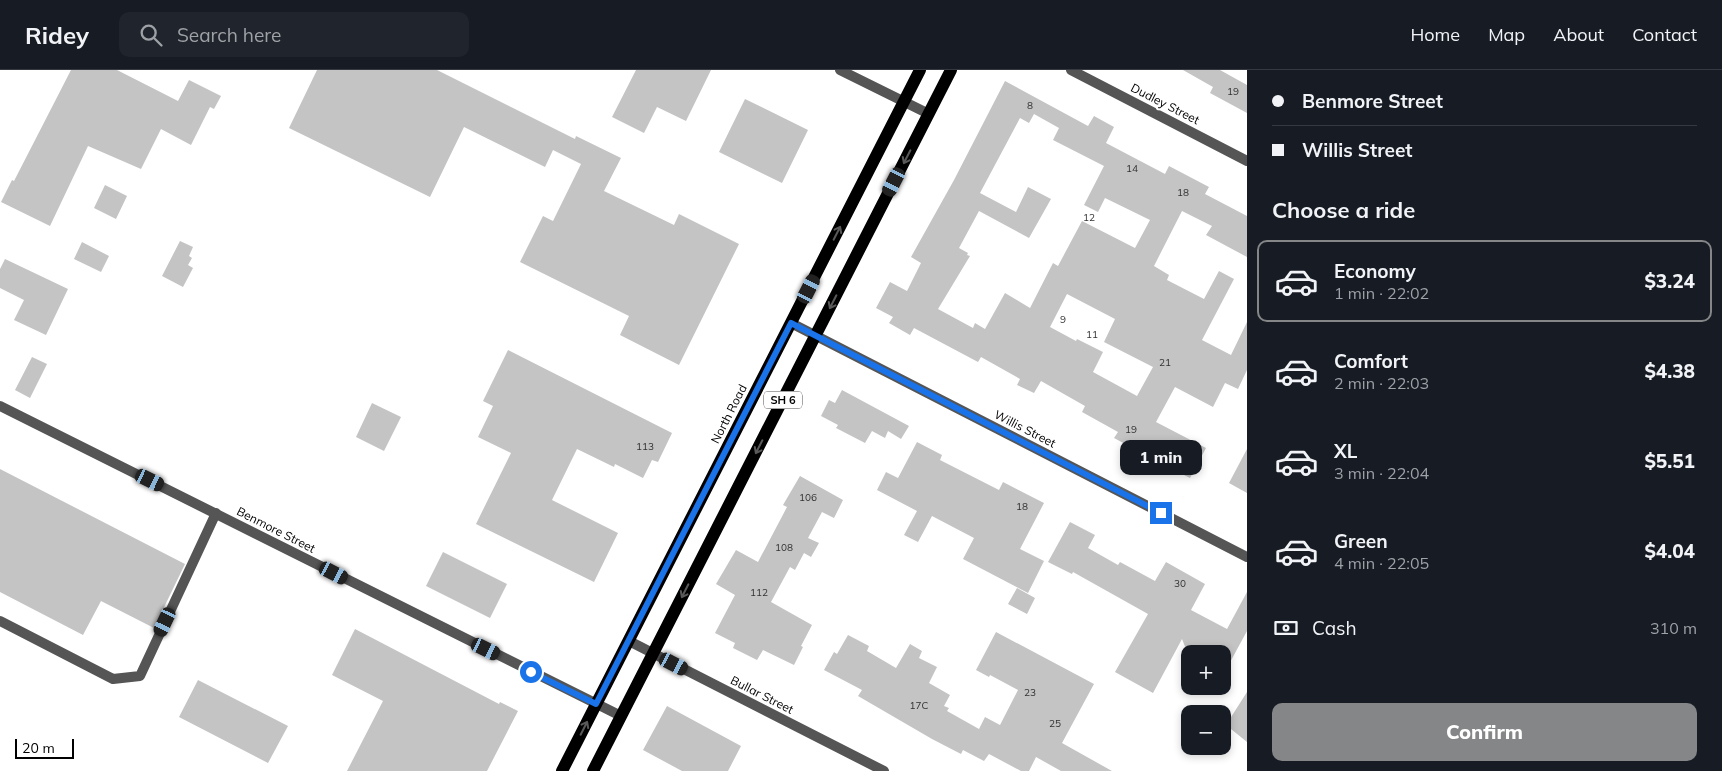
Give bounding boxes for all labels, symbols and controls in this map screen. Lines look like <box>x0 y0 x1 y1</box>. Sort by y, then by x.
search box <box>119 12 469 57</box>
text: Ridey <box>25 20 89 50</box>
icon: search <box>137 21 165 49</box>
text: Search here <box>177 23 281 47</box>
text: Home <box>1410 23 1460 46</box>
text: Map <box>1488 23 1525 46</box>
text: About <box>1553 23 1604 46</box>
text: Contact <box>1632 23 1697 46</box>
street label: Dudley Street <box>1128 80 1202 127</box>
house number: 19 <box>1227 85 1239 98</box>
text: Benmore Street <box>1302 89 1443 113</box>
house number: 8 <box>1027 99 1033 112</box>
text: Willis Street <box>1302 138 1413 162</box>
one-way arrow <box>902 150 912 165</box>
house number: 14 <box>1126 162 1138 175</box>
car <box>880 165 907 199</box>
house number: 18 <box>1177 186 1189 199</box>
text: Choose a ride <box>1272 196 1415 224</box>
house number: 12 <box>1083 211 1095 224</box>
one-way arrow <box>833 226 842 241</box>
icon: car <box>1274 259 1319 304</box>
text: Economy <box>1334 259 1416 283</box>
text: $3.24 <box>1644 269 1695 293</box>
car <box>795 272 822 306</box>
text: 1 min · 22:02 <box>1334 283 1429 303</box>
one-way arrow <box>828 294 837 309</box>
house number: 9 <box>1060 313 1066 326</box>
house number: 11 <box>1086 328 1098 341</box>
icon: car <box>1274 349 1319 394</box>
text: Comfort <box>1334 349 1408 373</box>
house number: 21 <box>1159 356 1171 369</box>
text: $4.38 <box>1644 359 1695 383</box>
text: 2 min · 22:03 <box>1334 373 1429 393</box>
street label: North Road <box>707 382 750 446</box>
road number: SH 6 <box>764 392 802 408</box>
street label: Willis Street <box>992 407 1059 450</box>
house number: 19 <box>1125 423 1137 436</box>
one-way arrow <box>754 439 763 454</box>
icon: car <box>1274 439 1319 484</box>
text: XL <box>1334 439 1357 463</box>
house number: 113 <box>636 440 654 453</box>
callout: 1 min <box>1120 440 1202 476</box>
text: 1 min <box>1140 447 1182 467</box>
text: $5.51 <box>1644 449 1695 473</box>
text: 3 min · 22:04 <box>1334 463 1429 483</box>
car <box>133 467 166 493</box>
house number: 106 <box>799 491 817 504</box>
house number: 18 <box>1016 500 1028 513</box>
route end <box>1150 502 1172 524</box>
street label: Benmore Street <box>234 503 318 556</box>
icon: car <box>1274 529 1319 574</box>
text: Green <box>1334 529 1388 553</box>
text: $4.04 <box>1644 539 1695 563</box>
house number: 108 <box>775 541 793 554</box>
text: 4 min · 22:05 <box>1334 553 1429 573</box>
car <box>317 560 350 586</box>
house number: 30 <box>1174 577 1186 590</box>
one-way arrow <box>680 584 690 599</box>
house number: 112 <box>750 586 768 599</box>
car <box>151 605 178 639</box>
icon: cash <box>1272 614 1300 642</box>
text: Cash <box>1312 616 1357 640</box>
text: 310 m <box>1650 618 1697 638</box>
car <box>469 636 502 662</box>
map controls <box>1181 645 1231 755</box>
button: + <box>1181 645 1231 695</box>
car <box>657 651 690 677</box>
route start <box>520 661 542 683</box>
street label: Bullar Street <box>728 672 796 717</box>
house number: 23 <box>1024 686 1036 699</box>
house number: 17C <box>910 699 929 712</box>
button: Confirm <box>1272 703 1697 761</box>
button: − <box>1181 705 1231 755</box>
house number: 25 <box>1049 717 1061 730</box>
one-way arrow <box>579 720 589 735</box>
scale bar <box>15 736 74 759</box>
text: 20 m <box>22 739 55 757</box>

